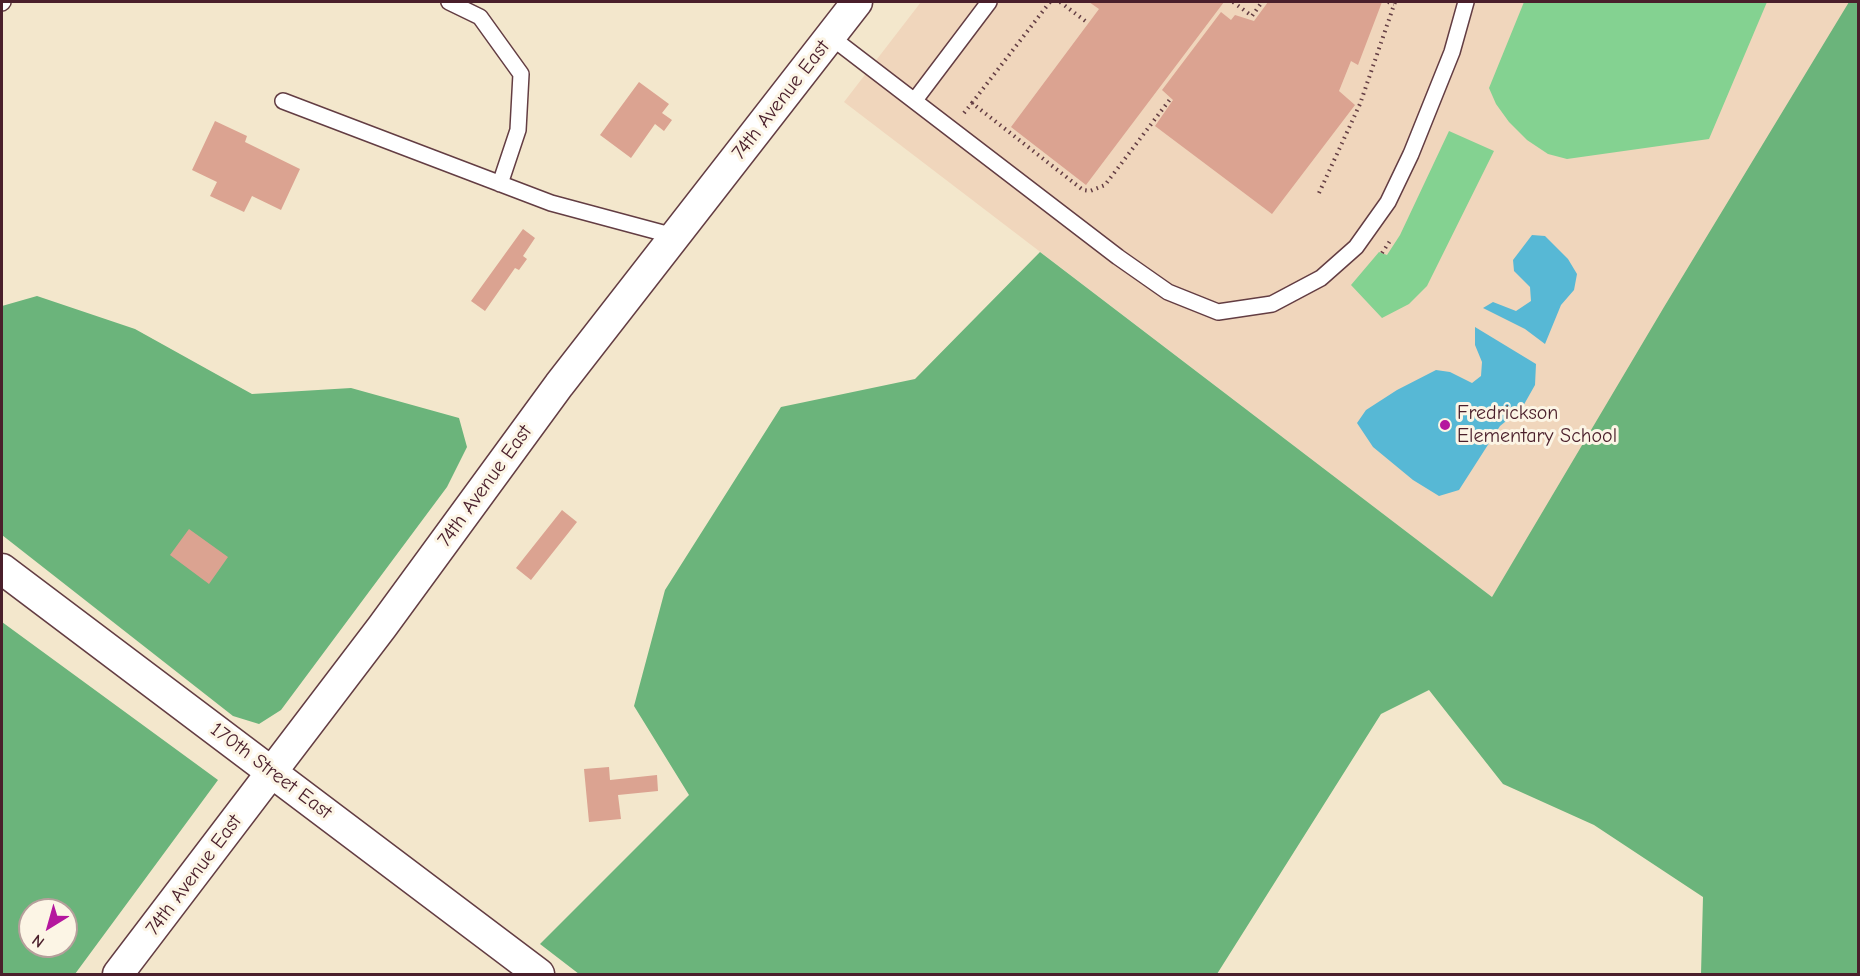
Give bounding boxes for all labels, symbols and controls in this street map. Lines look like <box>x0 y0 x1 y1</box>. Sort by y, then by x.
street label: 74th Avenue East <box>727 36 835 164</box>
place label: Fredrickson Elementary School <box>1457 401 1617 448</box>
marker: Fredrickson Elementary School <box>1438 418 1452 432</box>
street label: 74th Avenue East <box>433 420 537 552</box>
street label: 170th Street East <box>206 718 336 824</box>
street label: 74th Avenue East <box>141 810 247 940</box>
north arrow <box>18 898 78 958</box>
text: N <box>29 930 48 951</box>

